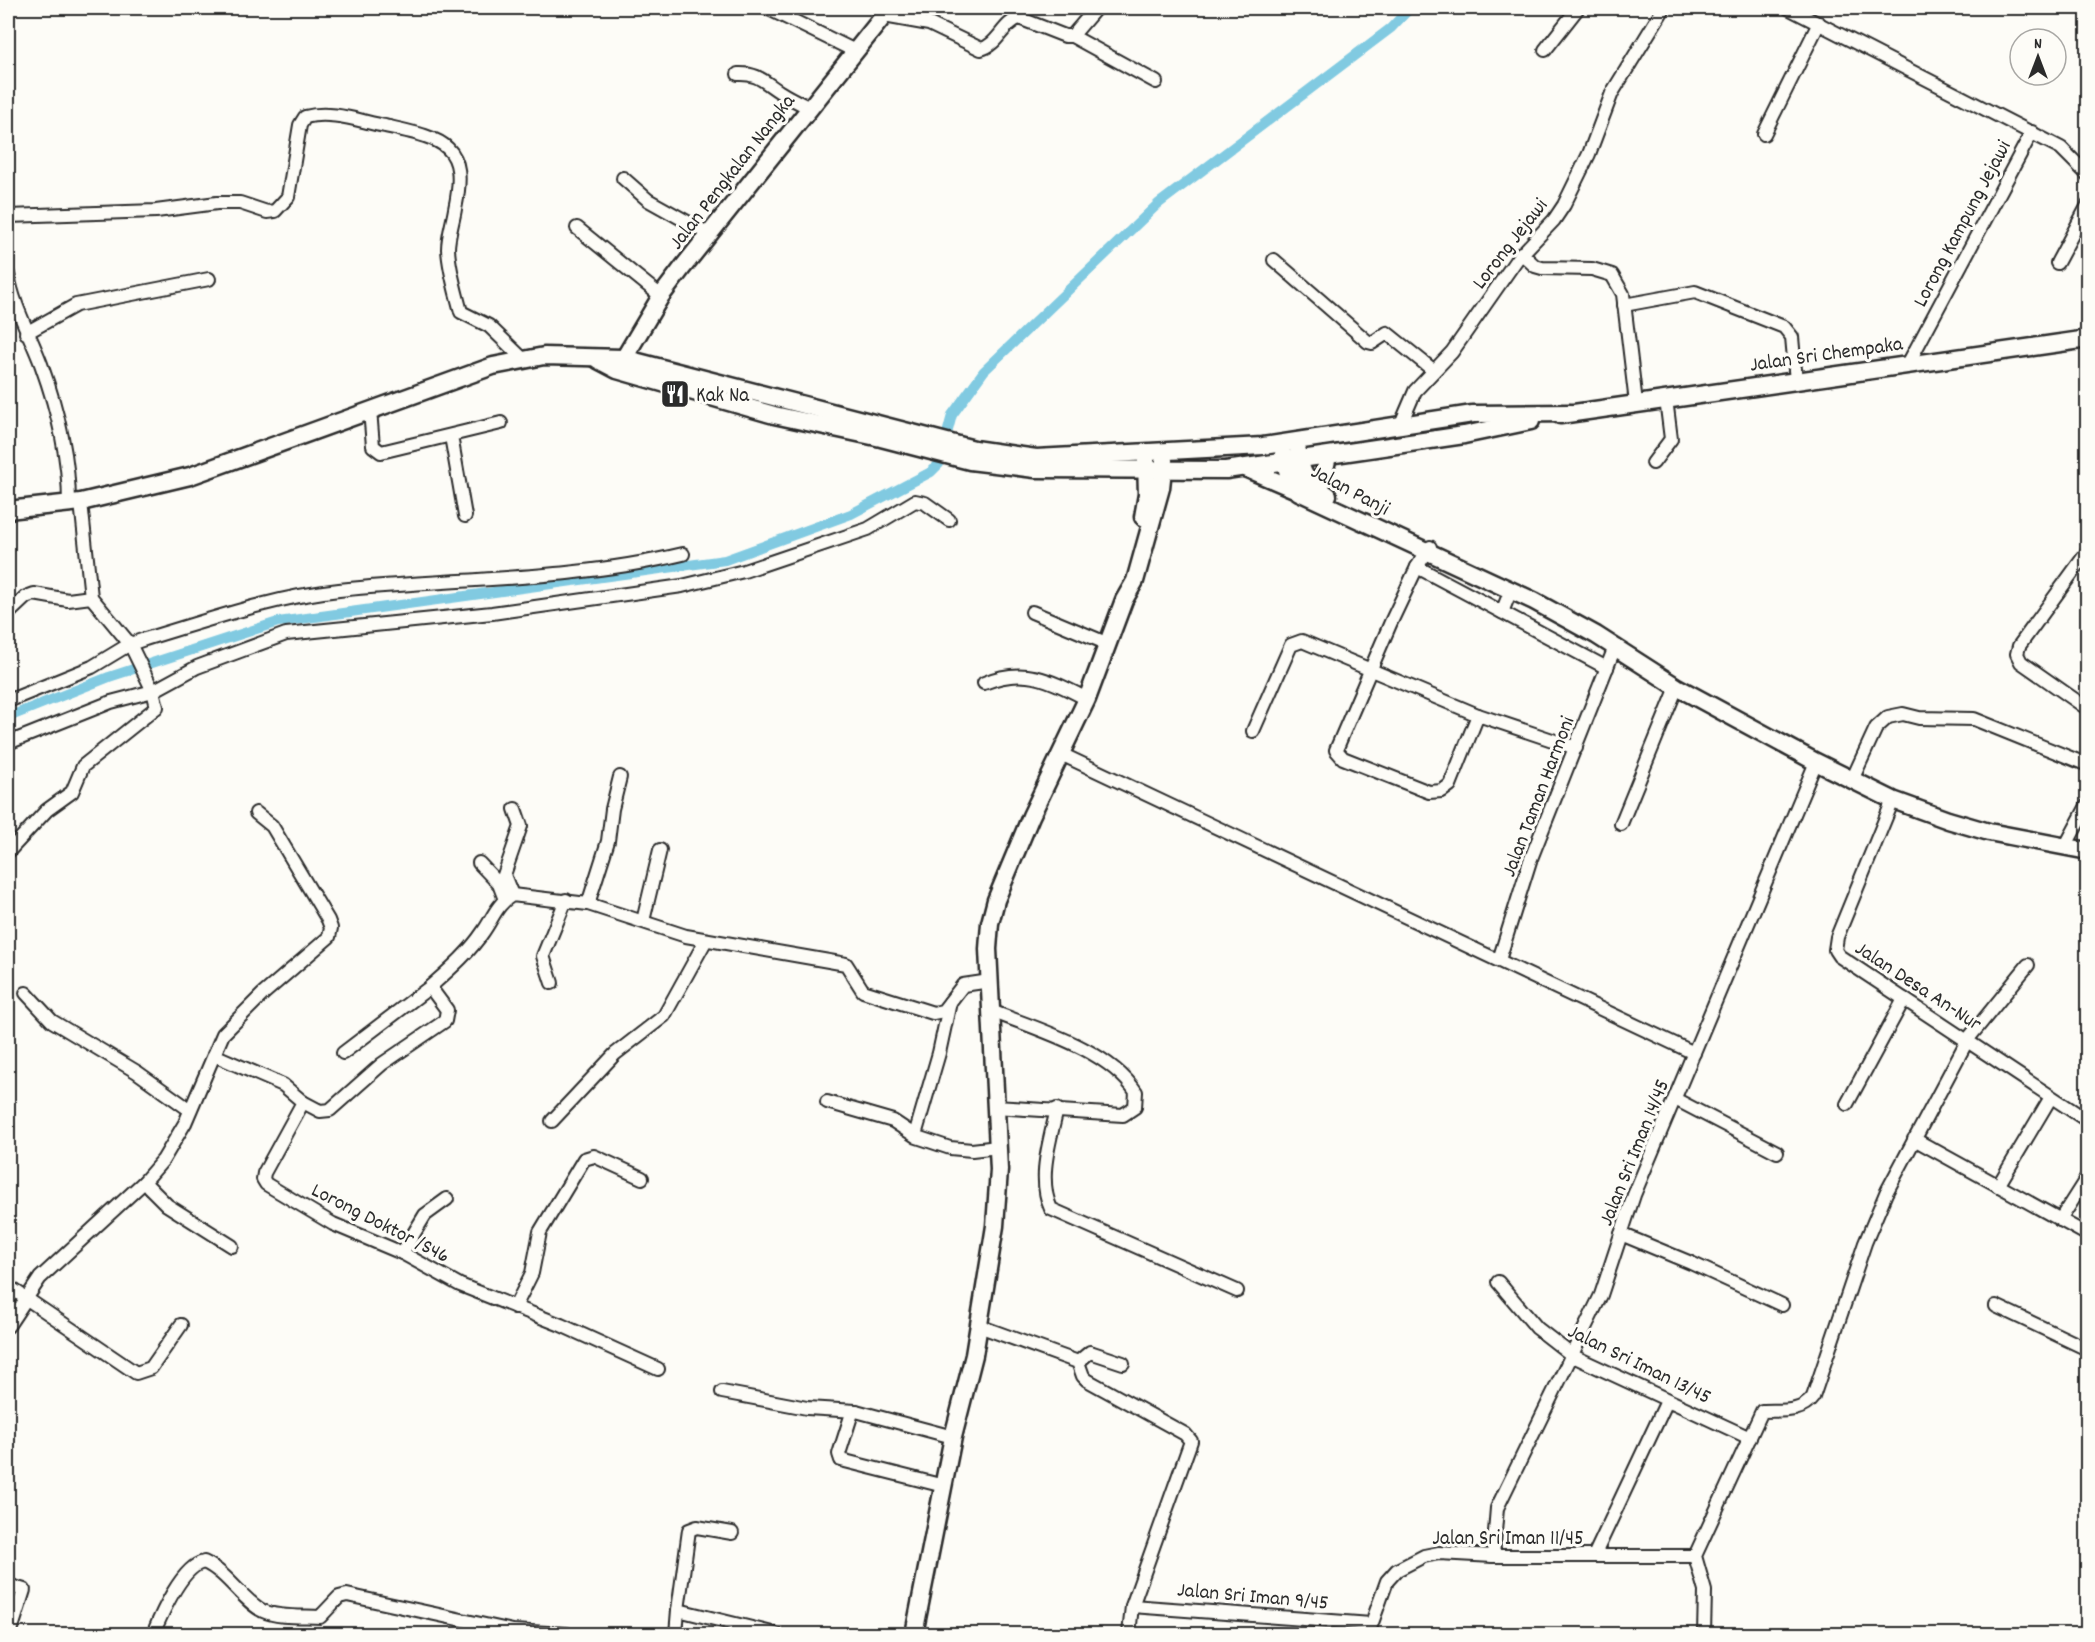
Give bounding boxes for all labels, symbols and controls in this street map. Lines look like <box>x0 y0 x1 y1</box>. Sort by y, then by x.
north arrow <box>2008 27 2068 87</box>
text: N <box>2034 33 2042 56</box>
street label: Jalan Pengkalan Nangka <box>663 88 804 257</box>
street label: Lorong Kampung Jejawi <box>1907 136 2020 313</box>
street label: Lorong Jejawi <box>1466 193 1557 297</box>
street label: Jalan Sri Chempaka <box>1748 330 1906 382</box>
restaurant icon: Kak Na <box>659 378 691 410</box>
place label: Kak Na <box>696 382 750 412</box>
street label: Jalan Panji <box>1305 458 1394 525</box>
street label: Jalan Taman Harmoni <box>1495 712 1584 882</box>
street label: Jalan Desa An-Nur <box>1848 935 1987 1040</box>
street label: Jalan Sri Iman 14/45 <box>1593 1075 1679 1231</box>
street label: Lorong Doktor /S46 <box>305 1177 454 1272</box>
street label: Jalan Sri Iman 13/45 <box>1562 1318 1715 1413</box>
street label: Jalan Sri Iman 11/45 <box>1432 1525 1584 1555</box>
street label: Jalan Sri Iman 9/45 <box>1176 1576 1330 1620</box>

